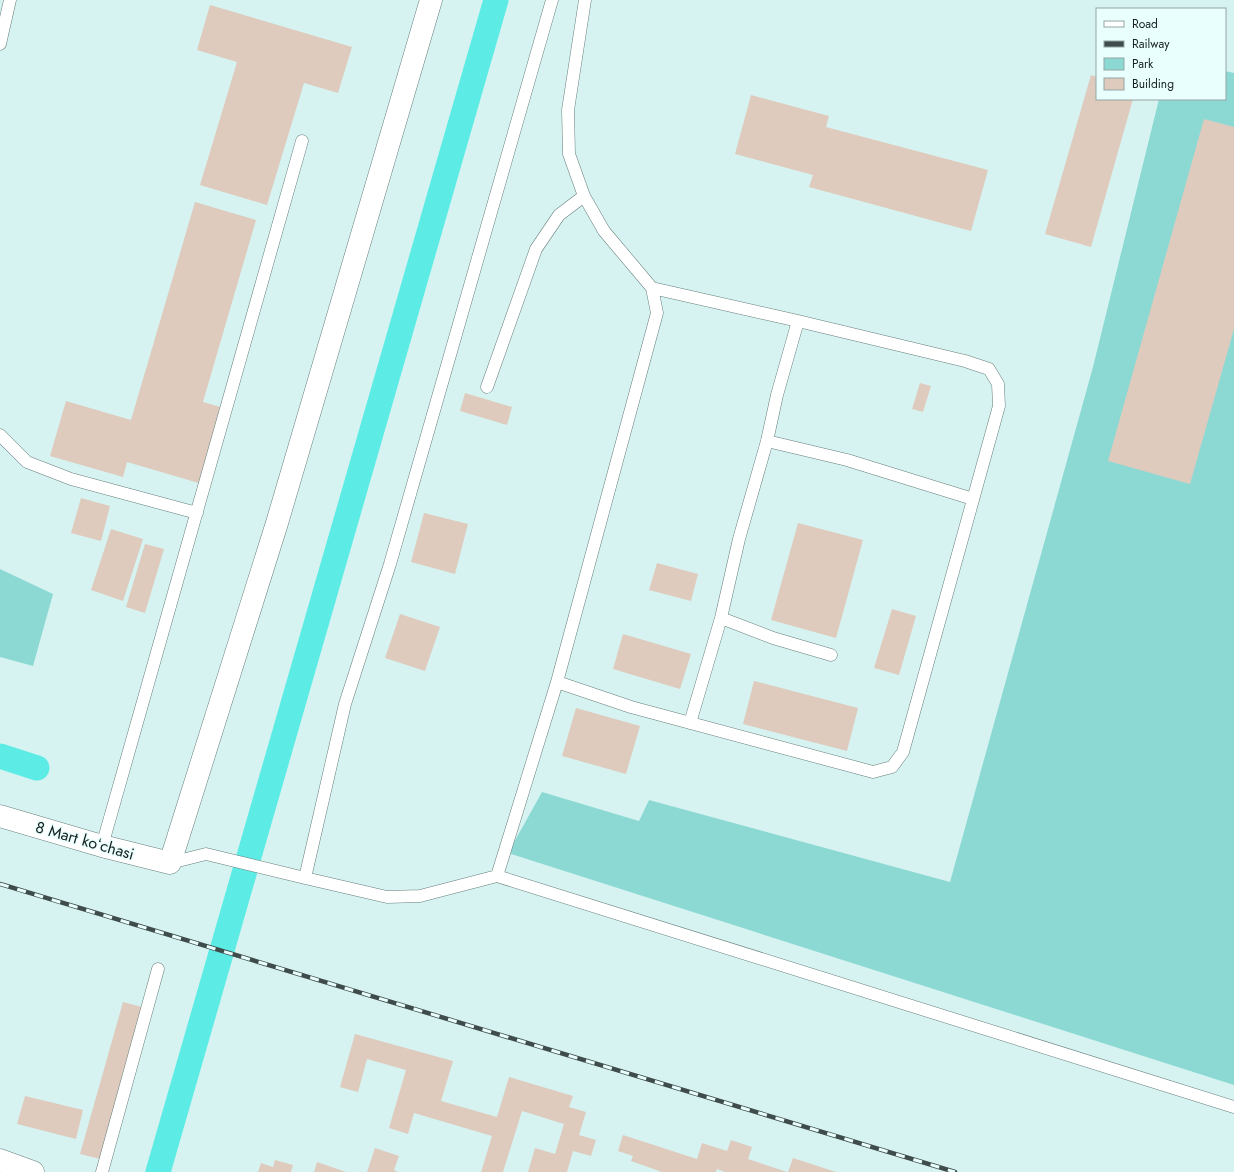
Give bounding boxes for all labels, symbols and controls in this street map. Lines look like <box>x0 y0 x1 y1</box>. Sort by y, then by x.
legend <box>1096 8 1226 100</box>
text: Road <box>1132 15 1158 33</box>
text: Railway <box>1132 35 1170 53</box>
text: Park <box>1132 55 1154 73</box>
text: Building <box>1132 75 1174 93</box>
street label: 8 Mart koʻchasi <box>33 815 137 866</box>

